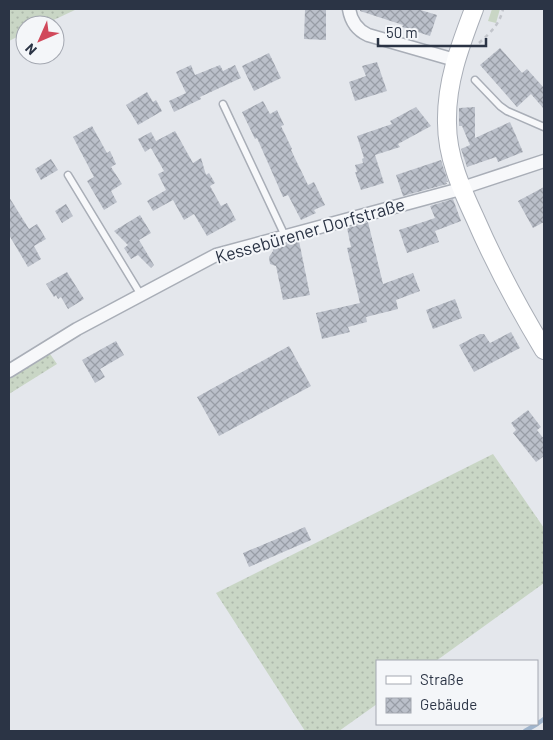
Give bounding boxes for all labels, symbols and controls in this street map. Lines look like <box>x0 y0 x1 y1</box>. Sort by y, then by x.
north arrow <box>15 15 65 65</box>
scale bar <box>378 15 486 47</box>
text: 50 m <box>386 23 418 41</box>
text: N <box>21 40 40 59</box>
street label: Kessebürener Dorfstraße <box>212 192 407 268</box>
legend <box>376 660 538 725</box>
text: Straße <box>420 670 464 688</box>
text: Gebäude <box>420 695 477 713</box>

